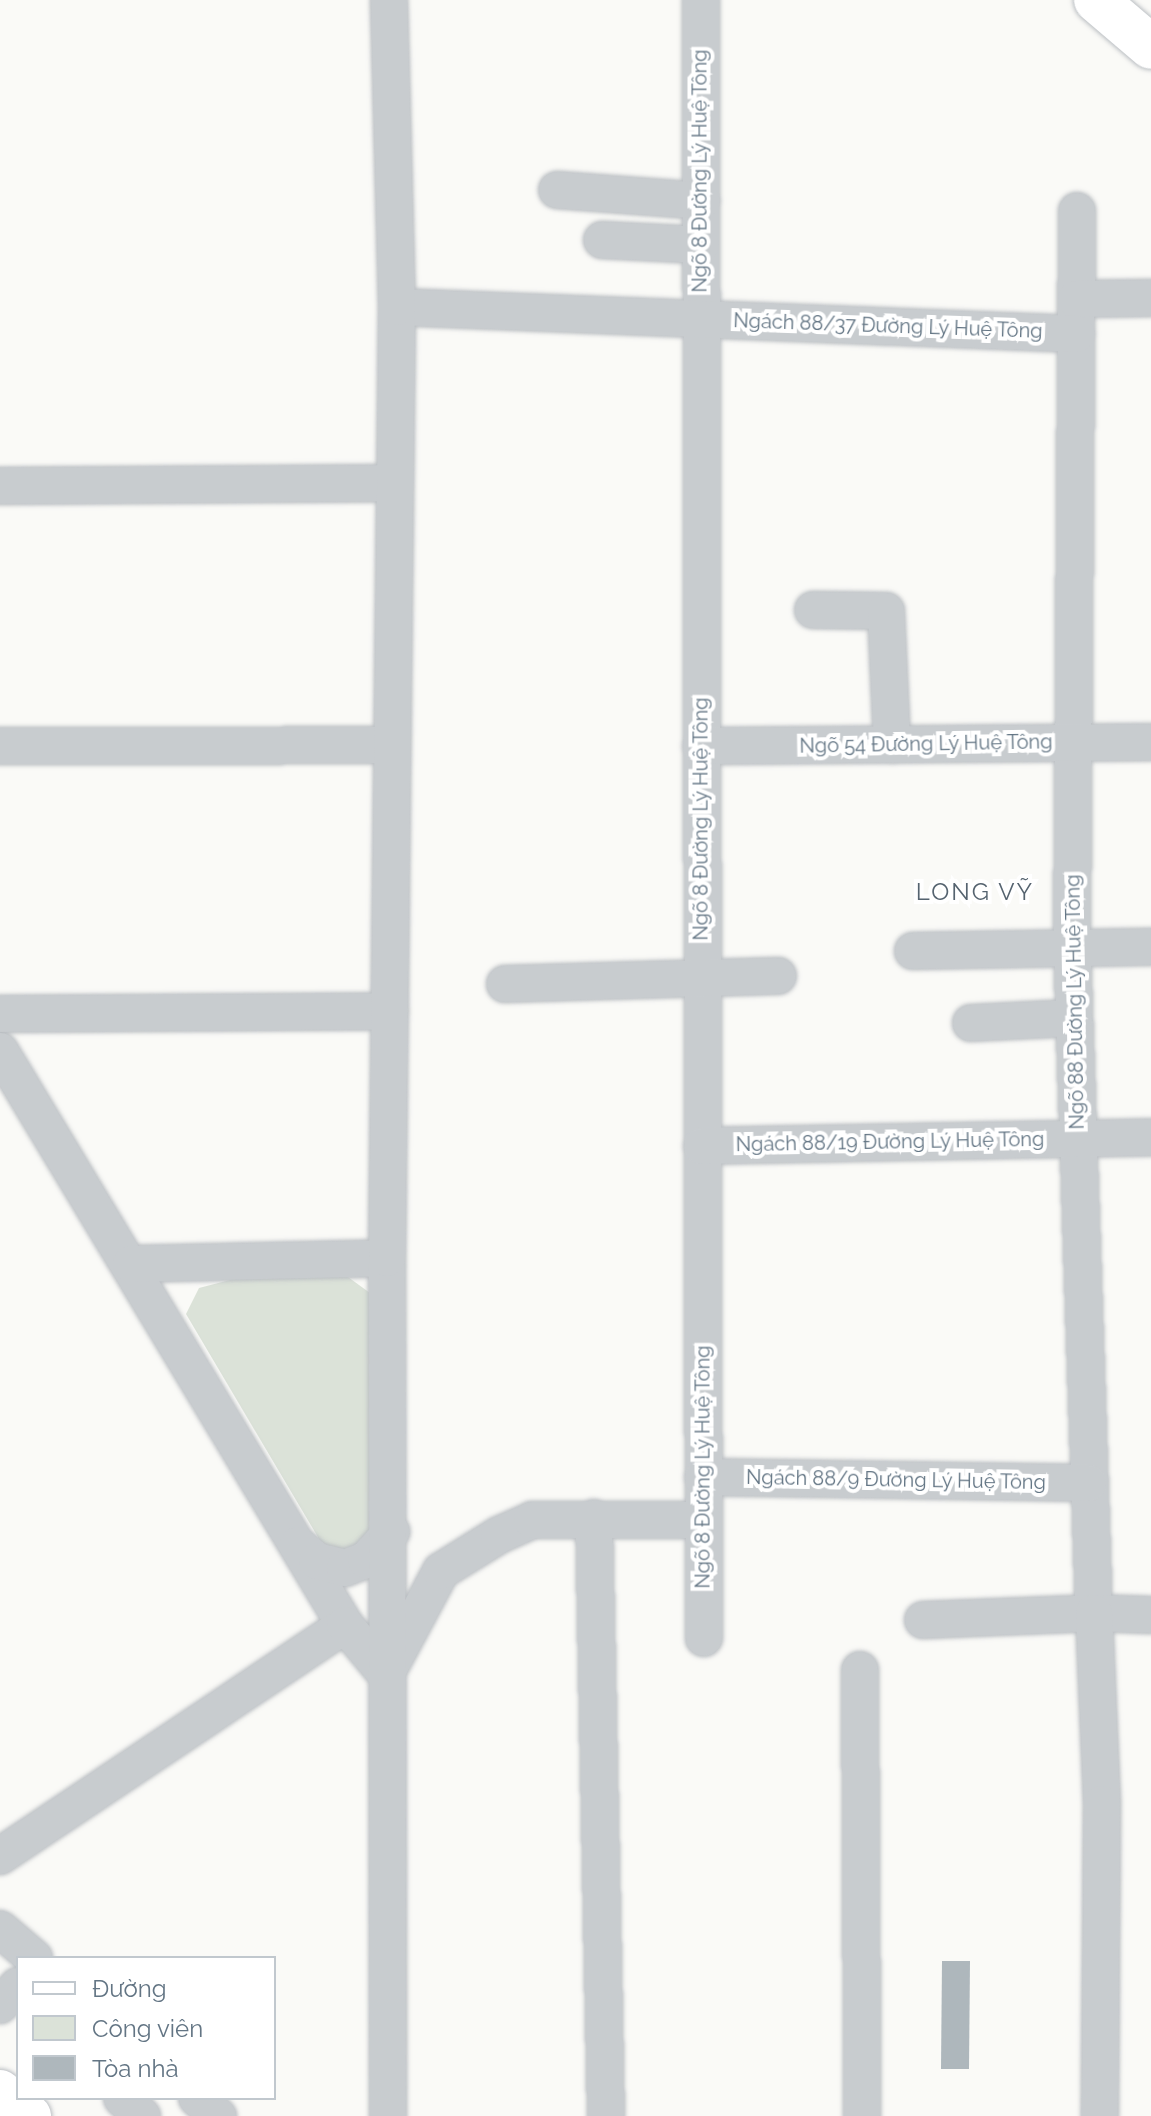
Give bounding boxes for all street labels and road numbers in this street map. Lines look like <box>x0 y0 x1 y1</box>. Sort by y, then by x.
street label: Ngõ 8 Đường Lý Huệ Tông <box>688 49 712 293</box>
street label: Ngách 88/37 Đường Lý Huệ Tông <box>732 309 1044 343</box>
street label: Ngõ 8 Đường Lý Huệ Tông <box>689 697 713 941</box>
street label: Ngõ 54 Đường Lý Huệ Tông <box>799 730 1053 758</box>
street label: Ngõ 88 Đường Lý Huệ Tông <box>1061 874 1089 1130</box>
street label: Ngách 88/19 Đường Lý Huệ Tông <box>735 1127 1045 1157</box>
street label: Ngõ 8 Đường Lý Huệ Tông <box>691 1345 715 1589</box>
street label: Ngách 88/9 Đường Lý Huệ Tông <box>745 1465 1047 1495</box>

